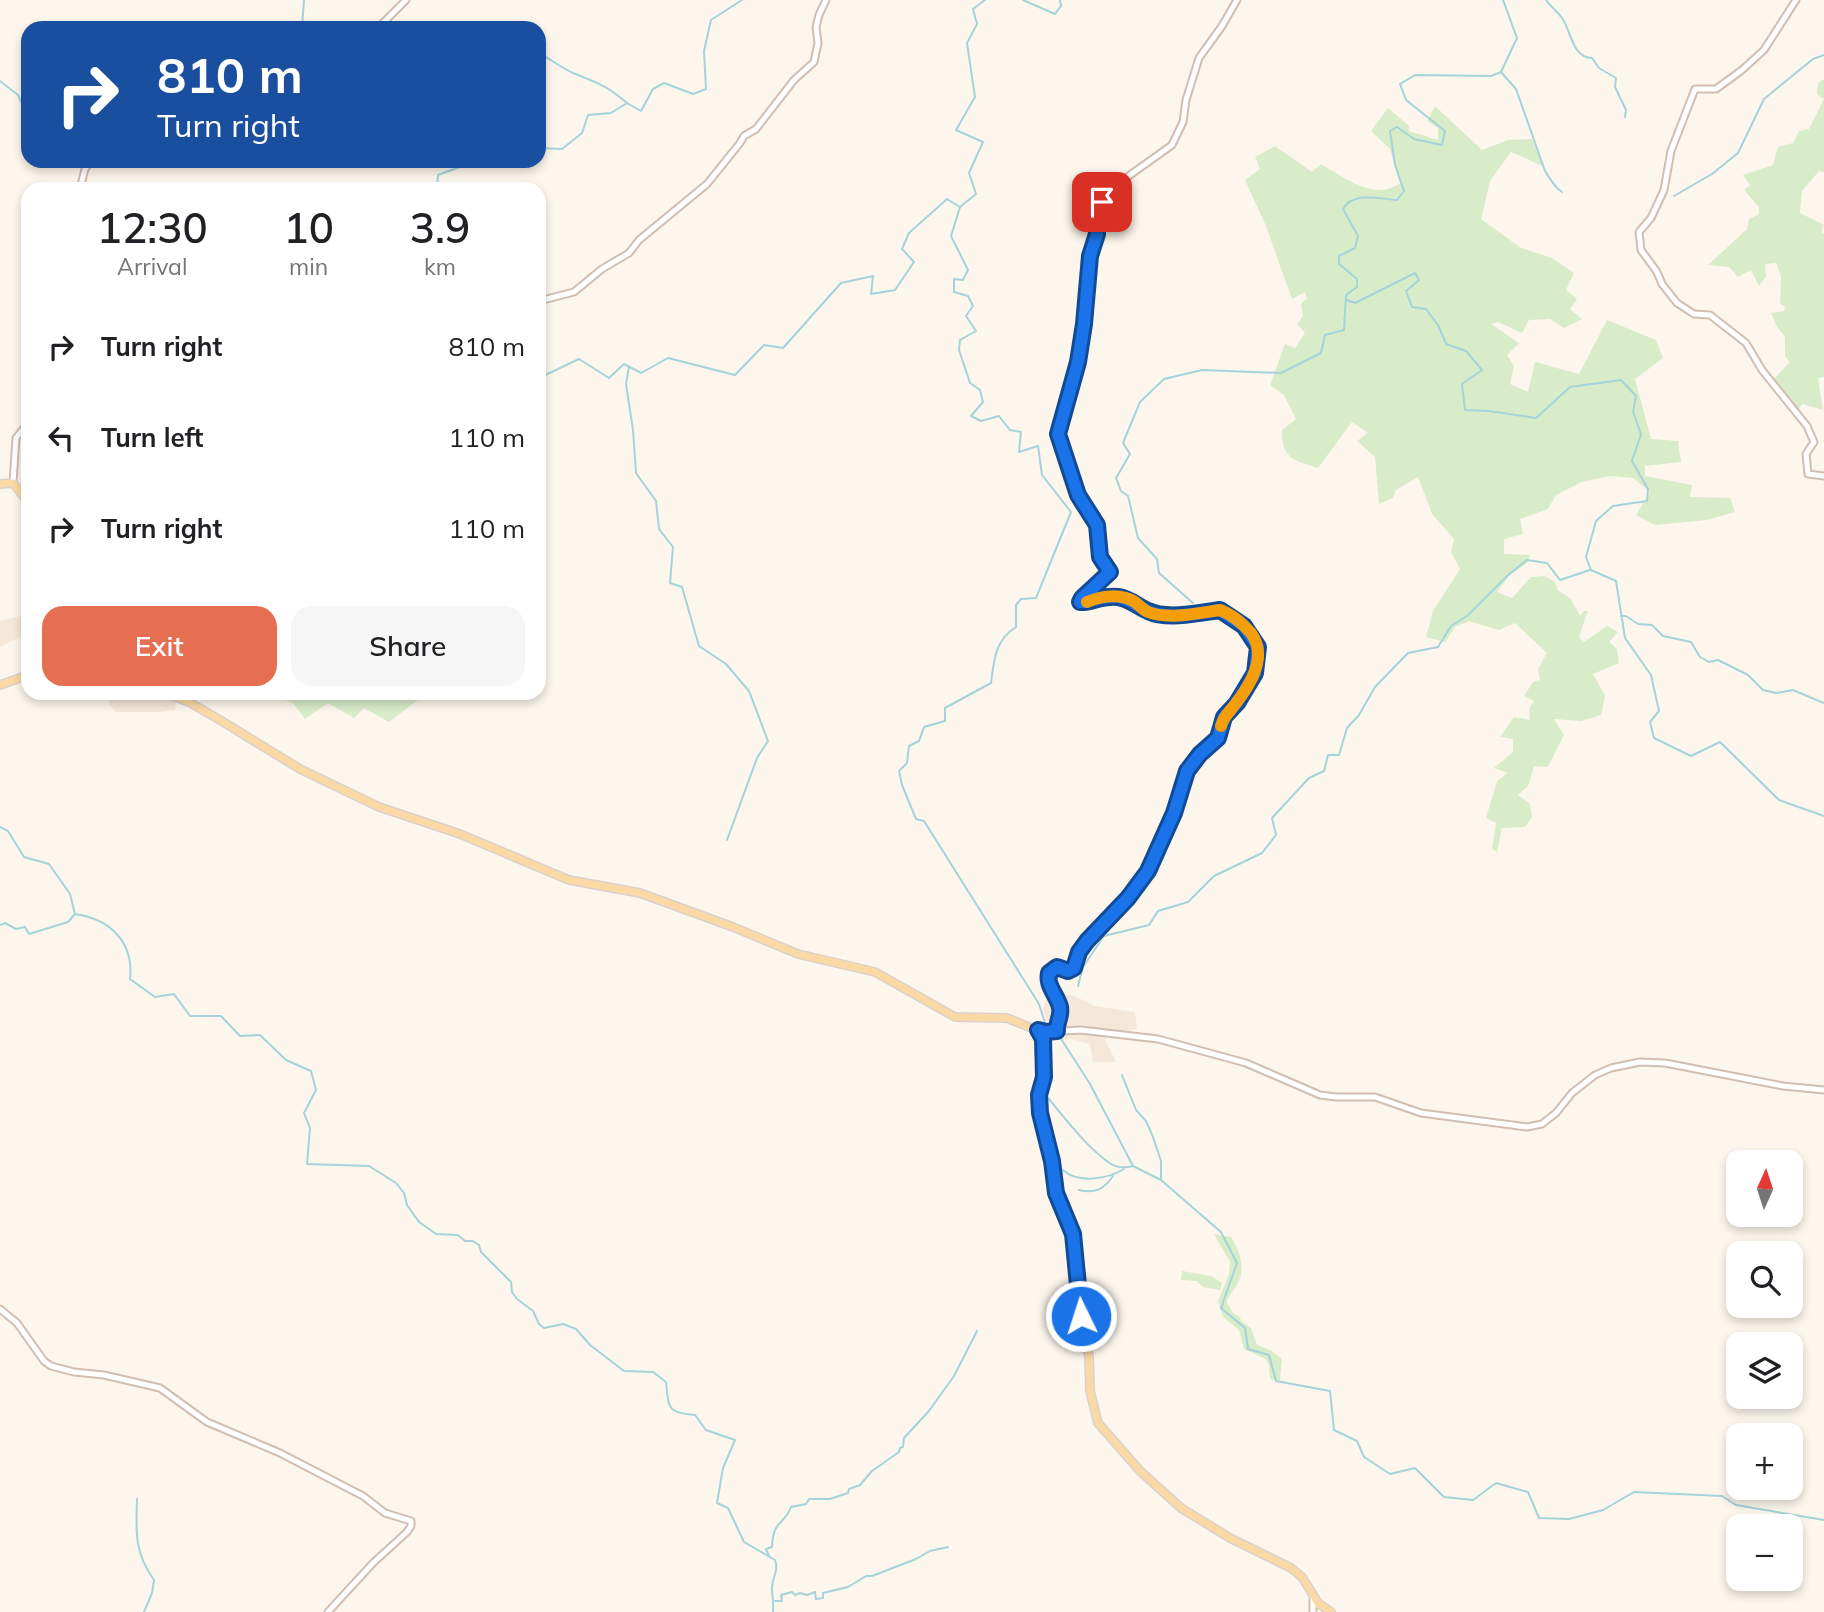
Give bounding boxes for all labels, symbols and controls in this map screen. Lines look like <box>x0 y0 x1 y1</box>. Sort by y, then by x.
text: 810 m <box>157 44 303 105</box>
icon: right <box>42 49 133 140</box>
text: Turn right <box>157 105 300 145</box>
pin <box>1072 172 1132 232</box>
icon: arrive <box>1083 183 1121 221</box>
text: 12:30 <box>97 201 208 254</box>
text: 10 <box>283 201 334 254</box>
text: 3.9 <box>410 201 470 254</box>
text: Arrival <box>117 252 187 281</box>
text: min <box>289 252 328 281</box>
text: km <box>424 252 456 281</box>
icon: right <box>42 328 80 366</box>
text: Turn right <box>101 330 222 363</box>
text: 810 m <box>449 330 525 363</box>
icon: left <box>42 419 80 457</box>
text: Turn left <box>101 421 203 454</box>
text: 110 m <box>449 421 525 454</box>
icon: right <box>42 510 80 548</box>
text: Turn right <box>101 512 222 545</box>
text: 110 m <box>449 512 525 545</box>
button: Exit <box>42 606 277 686</box>
button: Share <box>291 606 525 686</box>
north arrow <box>1726 1150 1802 1227</box>
map controls <box>1726 1150 1803 1591</box>
button: search <box>1726 1241 1803 1318</box>
position arrow <box>1044 1279 1118 1353</box>
button: layers <box>1726 1332 1803 1409</box>
button: + <box>1726 1423 1803 1500</box>
button: − <box>1726 1514 1803 1591</box>

